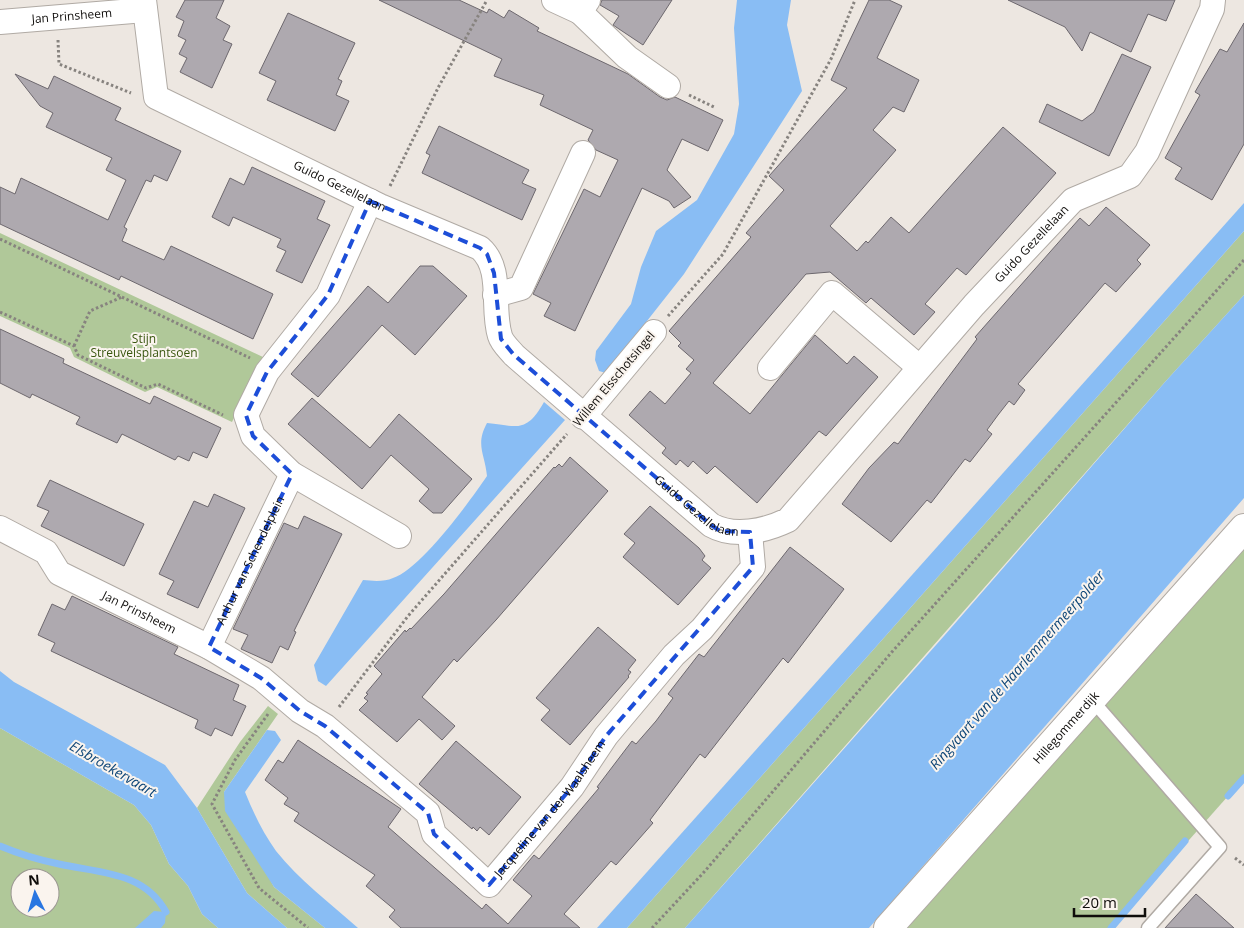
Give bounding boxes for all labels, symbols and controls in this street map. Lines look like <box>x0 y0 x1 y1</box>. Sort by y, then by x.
street label: Jan Prinsheem <box>30 4 113 27</box>
street label: Guido Gezellelaan <box>291 156 389 216</box>
street label: Guido Gezellelaan <box>990 201 1072 286</box>
street label: Willem Elsschotsingel <box>569 328 658 430</box>
park label: Stijn Streuvelsplantsoen <box>90 330 198 361</box>
street label: Guido Gezellelaan <box>651 471 739 540</box>
street label: Arthur van Schendelplein <box>212 493 288 628</box>
water label: Ringvaart van de Haarlemmermeerpolder <box>925 566 1109 773</box>
street label: Jan Prinsheem <box>99 586 179 638</box>
street label: Hillegommerdijk <box>1029 687 1103 767</box>
water label: Elsbroekervaart <box>66 736 161 802</box>
street label: Jacqueline van der Waalsheem <box>489 736 609 882</box>
north arrow <box>10 868 60 918</box>
text: N <box>27 870 40 890</box>
scale bar <box>1074 886 1145 918</box>
text: 20 m <box>1082 892 1117 912</box>

